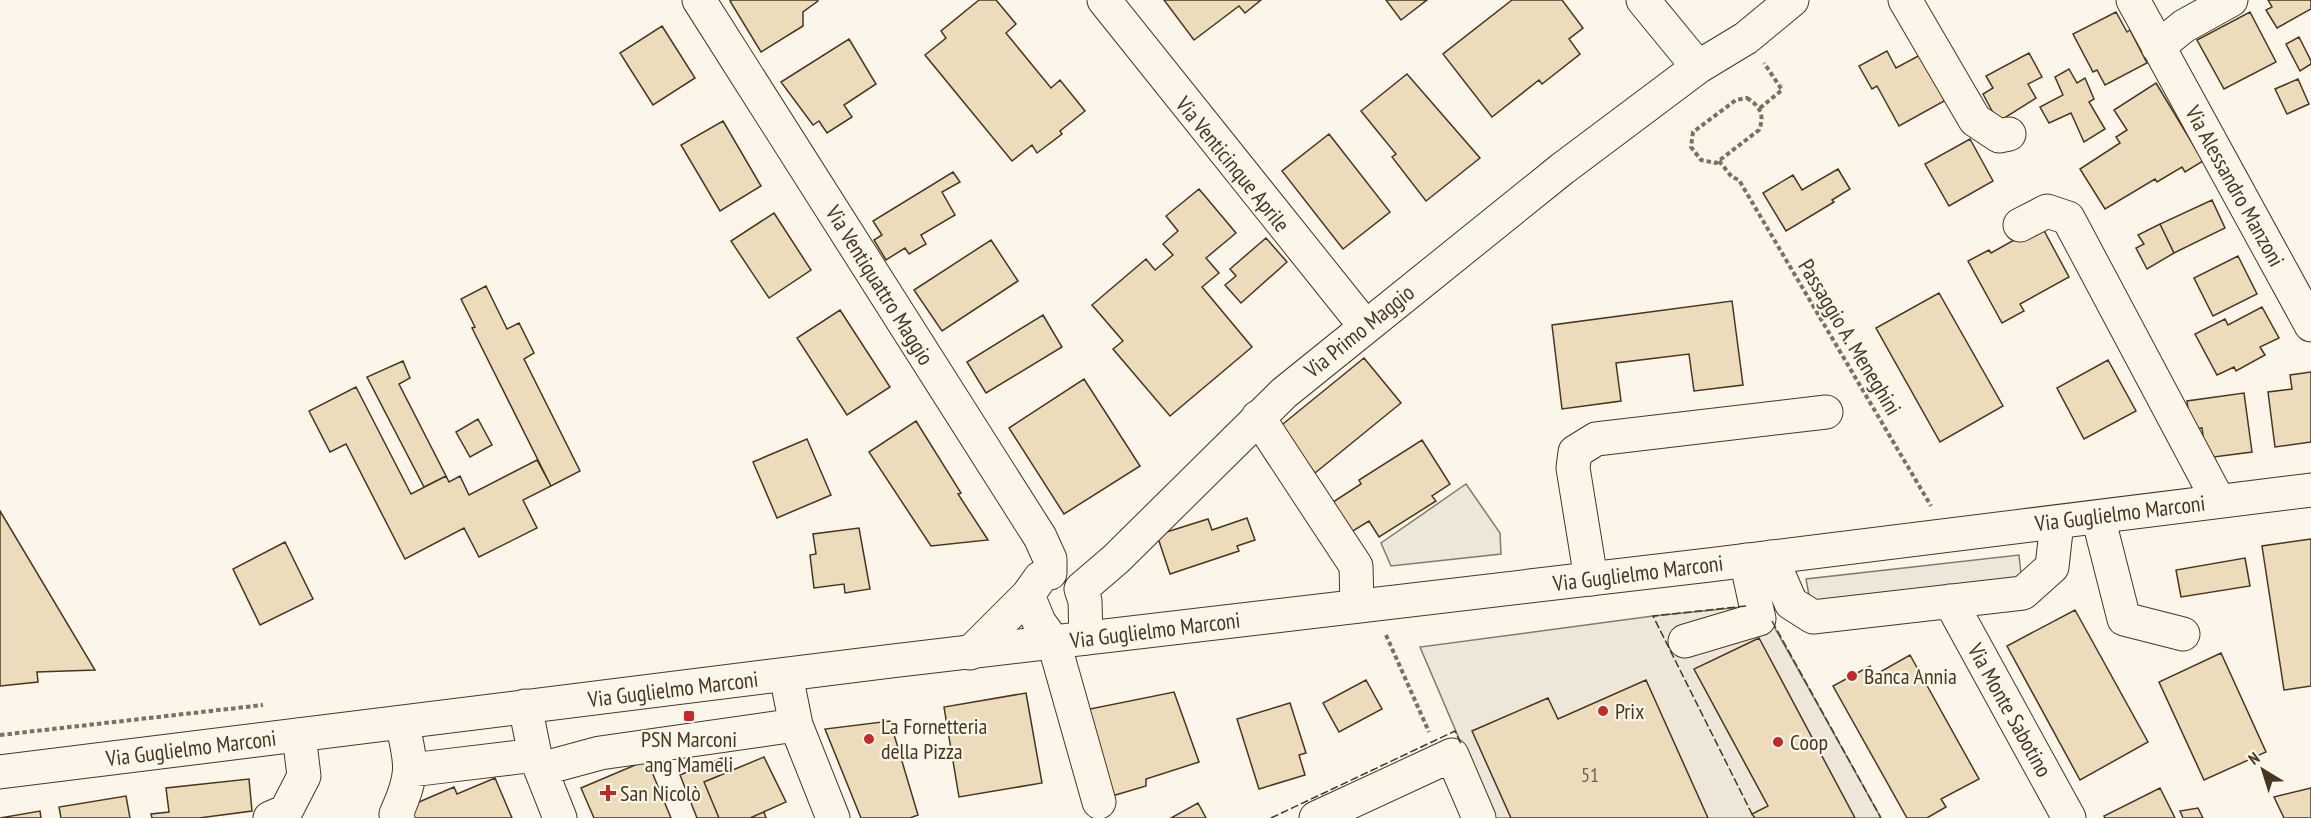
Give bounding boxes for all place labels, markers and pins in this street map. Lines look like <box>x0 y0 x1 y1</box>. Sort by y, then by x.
place label: Banca Annia <box>1864 662 1957 690</box>
marker: Banca Annia <box>1845 669 1859 683</box>
place label: Prix <box>1615 697 1644 725</box>
marker: Prix <box>1596 704 1610 718</box>
marker: PSN Marconi ang Mameli <box>682 709 696 723</box>
place label: La Fornetteria della Pizza <box>881 712 987 765</box>
place label: PSN Marconi ang Mameli <box>641 725 737 778</box>
place label: Coop <box>1790 728 1828 756</box>
marker: La Fornetteria della Pizza <box>862 732 876 746</box>
marker: Coop <box>1771 735 1785 749</box>
place label: San Nicolò <box>620 779 701 807</box>
marker: San Nicolò <box>601 786 615 800</box>

